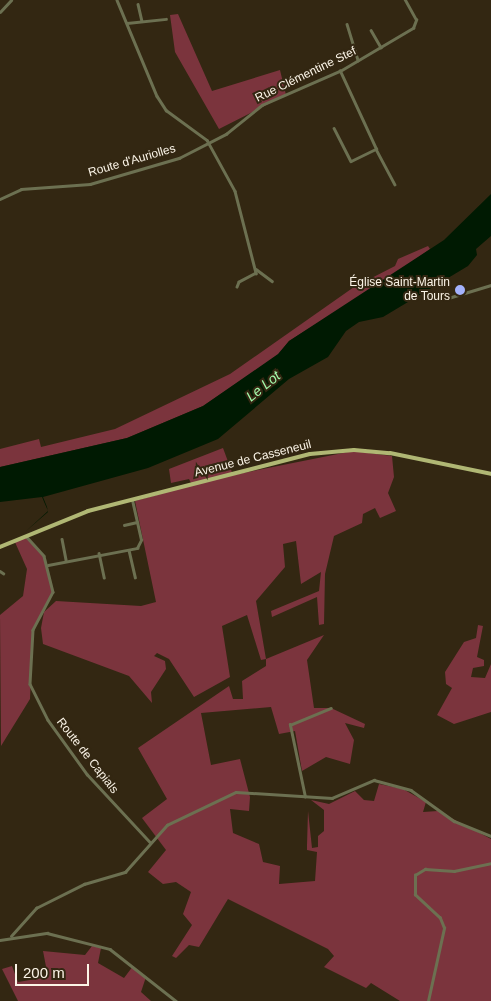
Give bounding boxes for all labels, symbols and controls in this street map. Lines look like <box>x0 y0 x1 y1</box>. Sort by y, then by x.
street label: Rue Clémentine Stef <box>253 44 359 106</box>
street label: Route d'Auriolles <box>87 142 177 180</box>
place label: Église Saint-Martin de Tours <box>349 276 450 304</box>
marker: Église Saint-Martin de Tours <box>454 284 466 296</box>
water label: Le Lot <box>243 367 283 405</box>
street label: Avenue de Casseneuil <box>193 438 313 480</box>
street label: Route de Capials <box>53 715 121 797</box>
scale bar <box>18 954 91 986</box>
text: 200 m <box>23 964 65 981</box>

